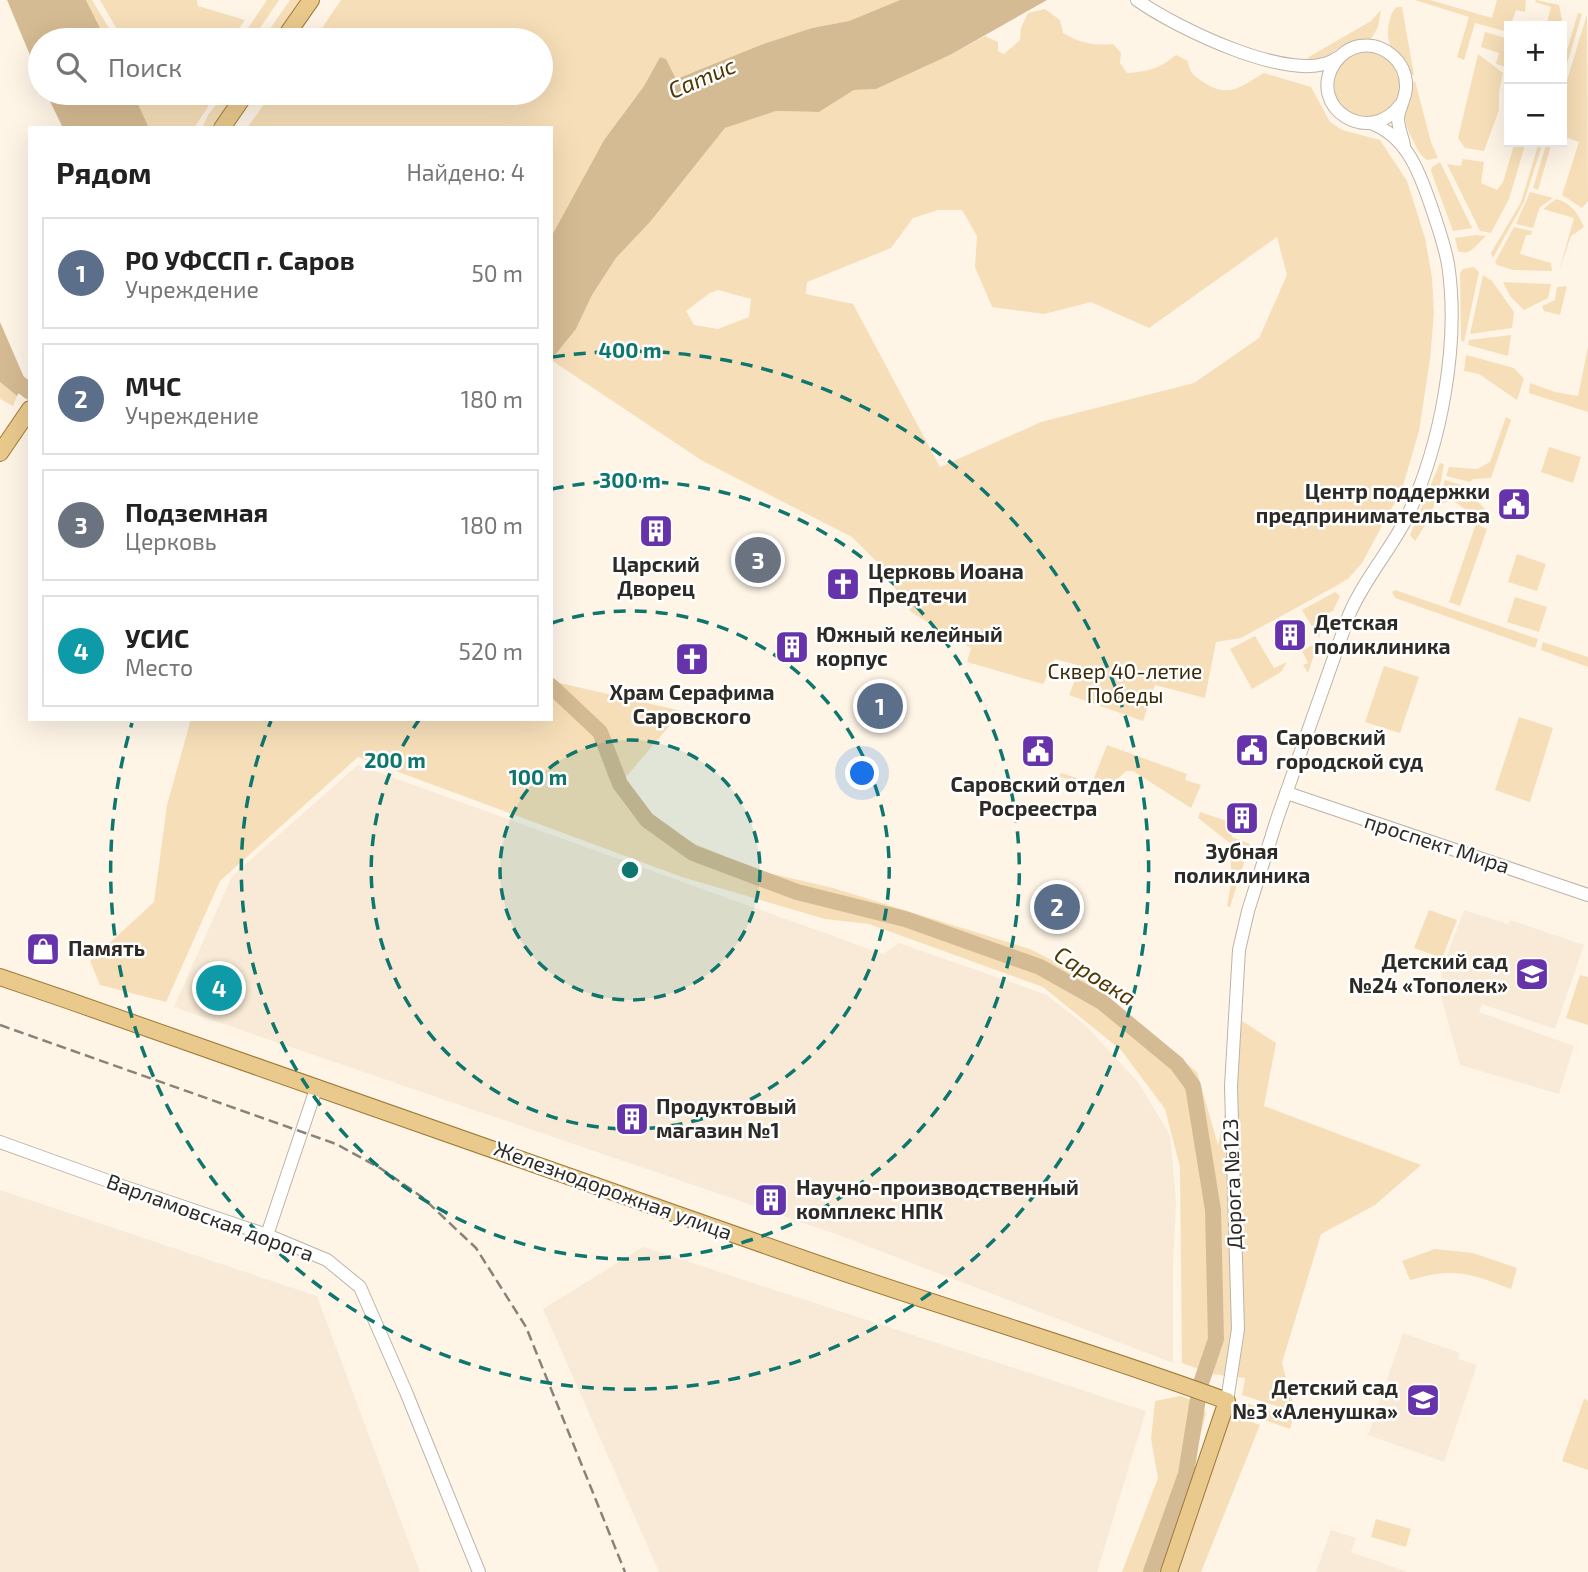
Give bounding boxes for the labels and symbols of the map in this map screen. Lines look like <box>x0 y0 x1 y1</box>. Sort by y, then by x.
water label: Сатис <box>664 50 740 104</box>
text: 400 m <box>599 337 661 362</box>
text: 300 m <box>599 467 661 492</box>
place label: Центр поддержки предпринимательства <box>1256 478 1490 527</box>
public building icon: Центр поддержки предпринимательства <box>1495 485 1533 523</box>
building icon: Царский Дворец <box>637 512 675 550</box>
pin: 3 <box>735 534 781 586</box>
place label: Царский Дворец <box>612 551 700 600</box>
place label: Церковь Иоана Предтечи <box>868 558 1024 607</box>
church icon: Церковь Иоана Предтечи <box>824 565 862 603</box>
place label: Детская поликлиника <box>1314 609 1451 658</box>
building icon: Детская поликлиника <box>1271 616 1309 654</box>
place label: Южный келейный корпус <box>816 621 1003 670</box>
building icon: Южный келейный корпус <box>773 628 811 666</box>
church icon: Храм Серафима Саровского <box>673 640 711 678</box>
park label: Сквер 40-летие Победы <box>1048 658 1202 707</box>
place label: Храм Серафима Саровского <box>609 679 775 728</box>
pin: 1 <box>857 680 903 732</box>
place label: Саровский городской суд <box>1276 724 1423 773</box>
public building icon: Саровский городской суд <box>1233 731 1271 769</box>
public building icon: Саровский отдел Росреестра <box>1019 732 1057 770</box>
text: 200 m <box>364 747 426 772</box>
your location <box>845 756 879 790</box>
text: 100 m <box>509 764 567 789</box>
place label: Саровский отдел Росреестра <box>951 771 1125 820</box>
building icon: Зубная поликлиника <box>1223 799 1261 837</box>
street label: проспект Мира <box>1362 807 1513 878</box>
place label: Зубная поликлиника <box>1174 838 1310 887</box>
centre of rings <box>618 858 642 882</box>
pin: 2 <box>1034 881 1080 933</box>
shop icon: Память <box>24 930 62 968</box>
place label: Память <box>68 935 145 960</box>
water label: Саровка <box>1050 939 1141 1011</box>
place label: Детский сад №24 «Тополек» <box>1349 948 1508 997</box>
school or university icon: Детский сад №24 «Тополек» <box>1513 955 1551 993</box>
pin: 4 <box>196 962 242 1014</box>
place label: Продуктовый магазин №1 <box>656 1093 796 1142</box>
building icon: Продуктовый магазин №1 <box>613 1100 651 1138</box>
street label: Дорога №123 <box>1217 1118 1246 1250</box>
street label: Железнодорожная улица <box>491 1135 736 1245</box>
street label: Варламовская дорога <box>104 1167 317 1266</box>
place label: Научно-производственный комплекс НПК <box>796 1174 1079 1223</box>
building icon: Научно-производственный комплекс НПК <box>752 1181 790 1219</box>
place label: Детский сад №3 «Аленушка» <box>1232 1374 1398 1423</box>
school or university icon: Детский сад №3 «Аленушка» <box>1404 1381 1442 1419</box>

